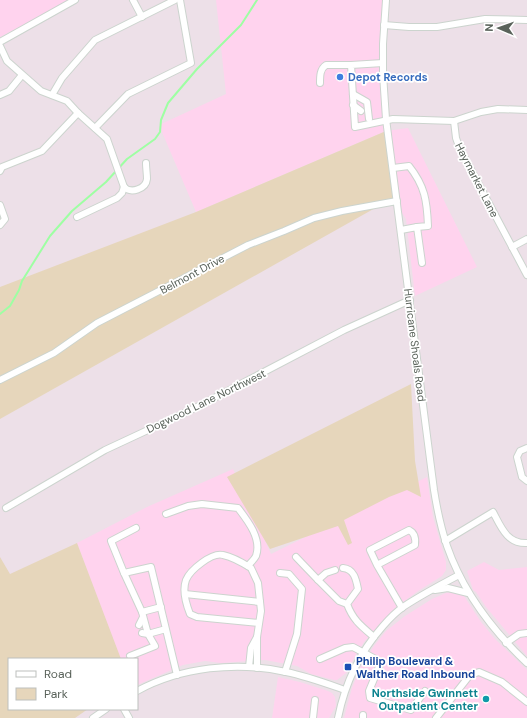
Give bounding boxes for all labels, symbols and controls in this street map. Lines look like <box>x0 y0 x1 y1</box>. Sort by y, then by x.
north arrow <box>479 8 519 48</box>
text: N <box>482 23 496 32</box>
place label: Depot Records <box>348 70 428 84</box>
marker: Depot Records <box>335 72 345 82</box>
street label: Haymarket Lane <box>452 140 502 220</box>
street label: Belmont Drive <box>157 251 227 297</box>
street label: Hurricane Shoals Road <box>401 288 429 403</box>
street label: Dogwood Lane Northwest <box>144 366 268 436</box>
place label: Philip Boulevard & Walther Road Inbound <box>356 654 475 681</box>
legend <box>8 658 138 710</box>
marker: Philip Boulevard & Walther Road Inbound <box>343 662 353 672</box>
text: Road <box>44 666 72 682</box>
text: Park <box>44 686 68 702</box>
place label: Northside Gwinnett Outpatient Center <box>372 686 478 713</box>
marker: Northside Gwinnett Outpatient Center <box>481 694 491 704</box>

